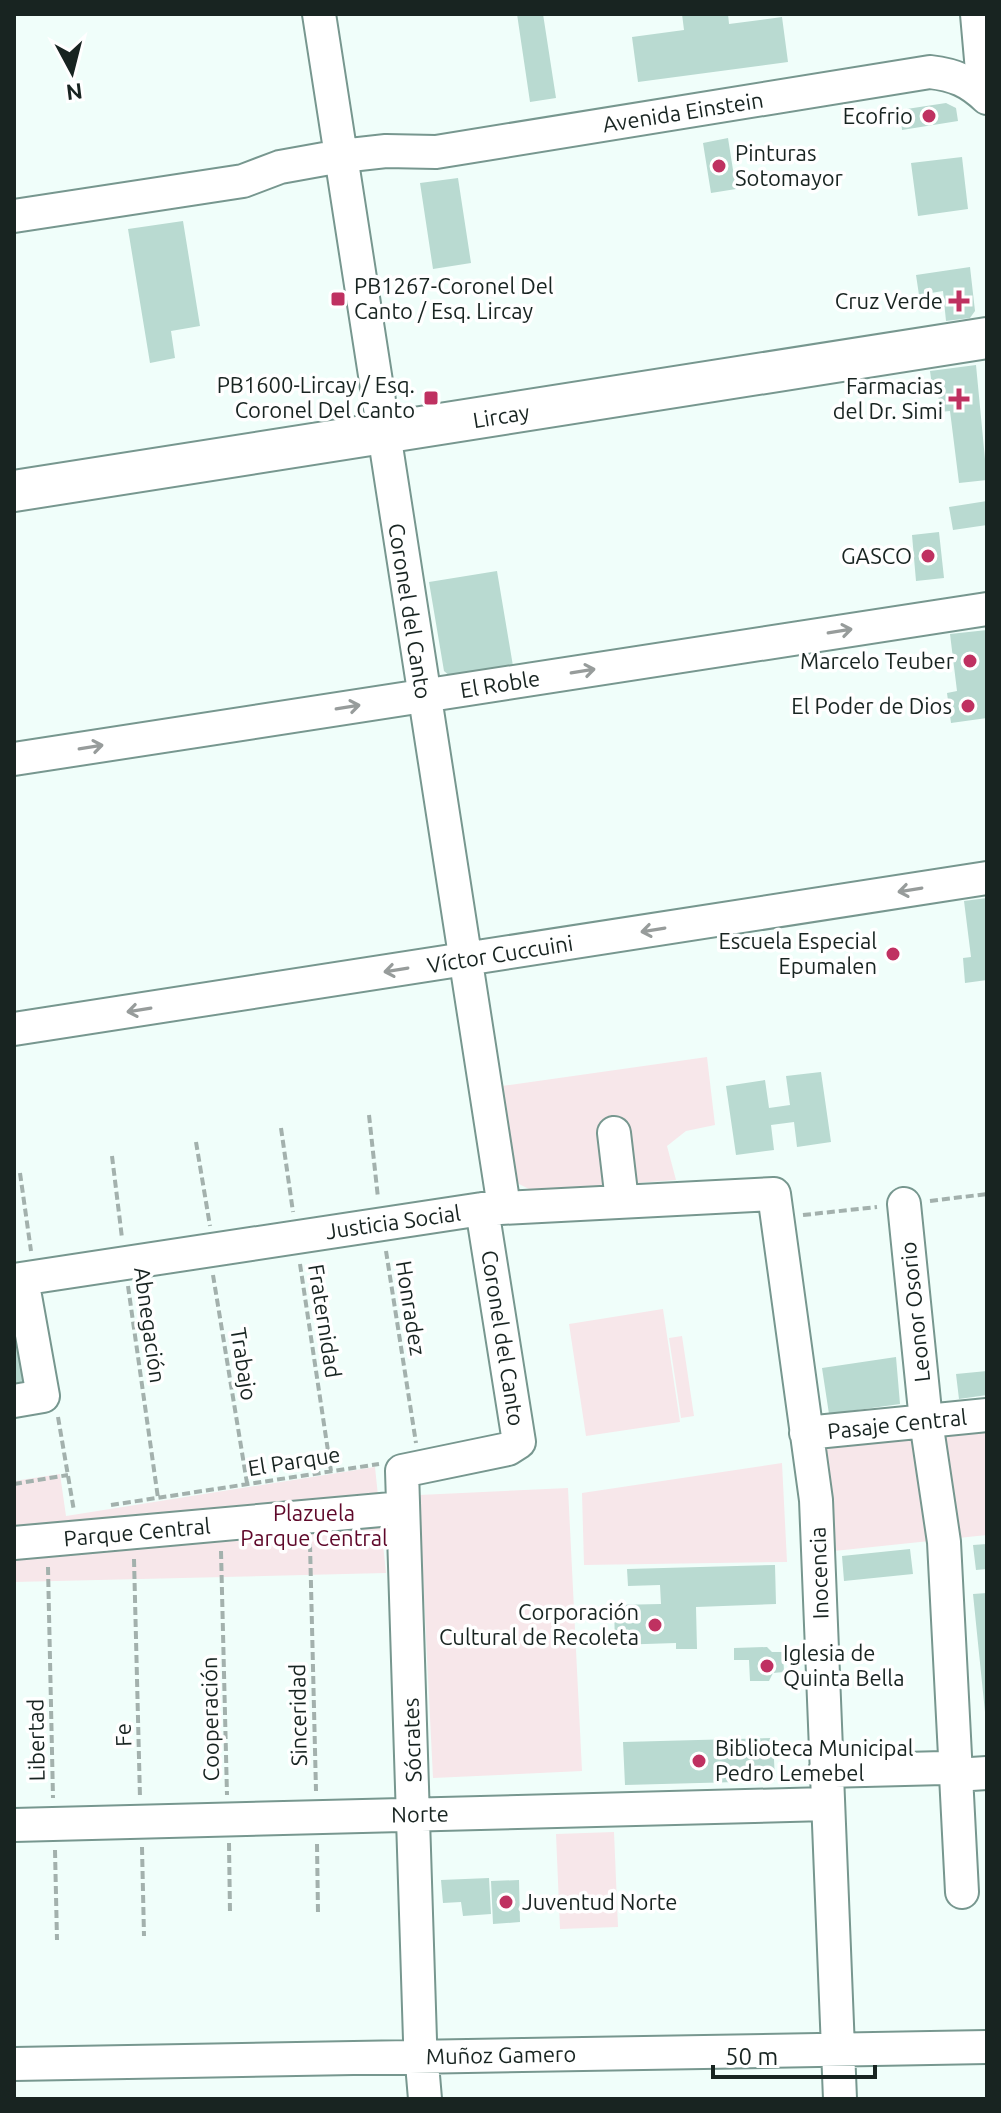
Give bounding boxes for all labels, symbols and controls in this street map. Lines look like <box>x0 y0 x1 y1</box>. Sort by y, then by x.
north arrow <box>32 32 112 112</box>
text: N <box>65 79 84 106</box>
street label: Avenida Einstein <box>601 86 765 137</box>
place label: Ecofrio <box>843 103 913 128</box>
marker: Ecofrio <box>920 107 938 125</box>
place label: Pinturas Sotomayor <box>735 140 844 190</box>
marker: Pinturas Sotomayor <box>710 157 728 175</box>
place label: PB1267-Coronel Del Canto / Esq. Lircay <box>354 273 554 323</box>
place label: Cruz Verde <box>835 288 943 313</box>
marker: PB1267-Coronel Del Canto / Esq. Lircay <box>329 290 347 308</box>
marker: Cruz Verde <box>950 292 968 310</box>
place label: PB1600-Lircay / Esq. Coronel Del Canto <box>217 372 415 422</box>
place label: Farmacias del Dr. Simi <box>833 373 943 423</box>
marker: PB1600-Lircay / Esq. Coronel Del Canto <box>422 389 440 407</box>
marker: Farmacias del Dr. Simi <box>950 390 968 408</box>
street label: Lircay <box>471 399 531 432</box>
street label: Coronel del Canto <box>384 521 437 701</box>
place label: GASCO <box>841 543 912 568</box>
marker: GASCO <box>919 547 937 565</box>
one-way arrow <box>827 623 853 638</box>
place label: Marcelo Teuber <box>800 648 955 673</box>
marker: Marcelo Teuber <box>961 652 979 670</box>
one-way arrow <box>570 663 596 678</box>
street label: El Roble <box>458 665 542 702</box>
place label: El Poder de Dios <box>791 693 952 718</box>
marker: El Poder de Dios <box>959 697 977 715</box>
one-way arrow <box>335 699 360 714</box>
one-way arrow <box>78 739 103 754</box>
one-way arrow <box>898 883 923 898</box>
one-way arrow <box>641 923 666 938</box>
place label: Escuela Especial Epumalen <box>718 928 877 978</box>
street label: Víctor Cuccuini <box>425 930 575 977</box>
marker: Escuela Especial Epumalen <box>884 945 902 963</box>
one-way arrow <box>384 963 409 978</box>
one-way arrow <box>127 1003 152 1018</box>
street label: Justicia Social <box>324 1200 462 1243</box>
street label: Leonor Osorio <box>895 1241 934 1384</box>
street label: Coronel del Canto <box>477 1248 530 1428</box>
street label: Honradez <box>392 1259 431 1357</box>
street label: Fraternidad <box>304 1262 347 1380</box>
street label: Abnegación <box>130 1265 171 1385</box>
street label: Trabajo <box>226 1326 263 1402</box>
street label: Pasaje Central <box>826 1404 968 1443</box>
street label: El Parque <box>246 1441 342 1480</box>
park label: Plazuela Parque Central <box>240 1500 388 1550</box>
street label: Parque Central <box>62 1513 212 1550</box>
street label: Inocencia <box>804 1526 833 1620</box>
place label: Corporación Cultural de Recoleta <box>439 1599 639 1649</box>
marker: Corporación Cultural de Recoleta <box>646 1616 664 1634</box>
place label: Iglesia de Quinta Bella <box>783 1640 905 1690</box>
street label: Cooperación <box>196 1656 223 1782</box>
marker: Iglesia de Quinta Bella <box>758 1657 776 1675</box>
street label: Sinceridad <box>284 1664 311 1766</box>
street label: Sócrates <box>398 1697 425 1783</box>
street label: Libertad <box>22 1698 49 1782</box>
street label: Fe <box>110 1723 135 1747</box>
place label: Biblioteca Municipal Pedro Lemebel <box>715 1735 914 1785</box>
marker: Biblioteca Municipal Pedro Lemebel <box>690 1752 708 1770</box>
street label: Norte <box>391 1800 449 1827</box>
place label: Juventud Norte <box>522 1889 678 1914</box>
marker: Juventud Norte <box>497 1893 515 1911</box>
scale bar <box>713 2029 875 2079</box>
street label: Muñoz Gamero <box>426 2041 576 2068</box>
text: 50 m <box>725 2043 778 2070</box>

